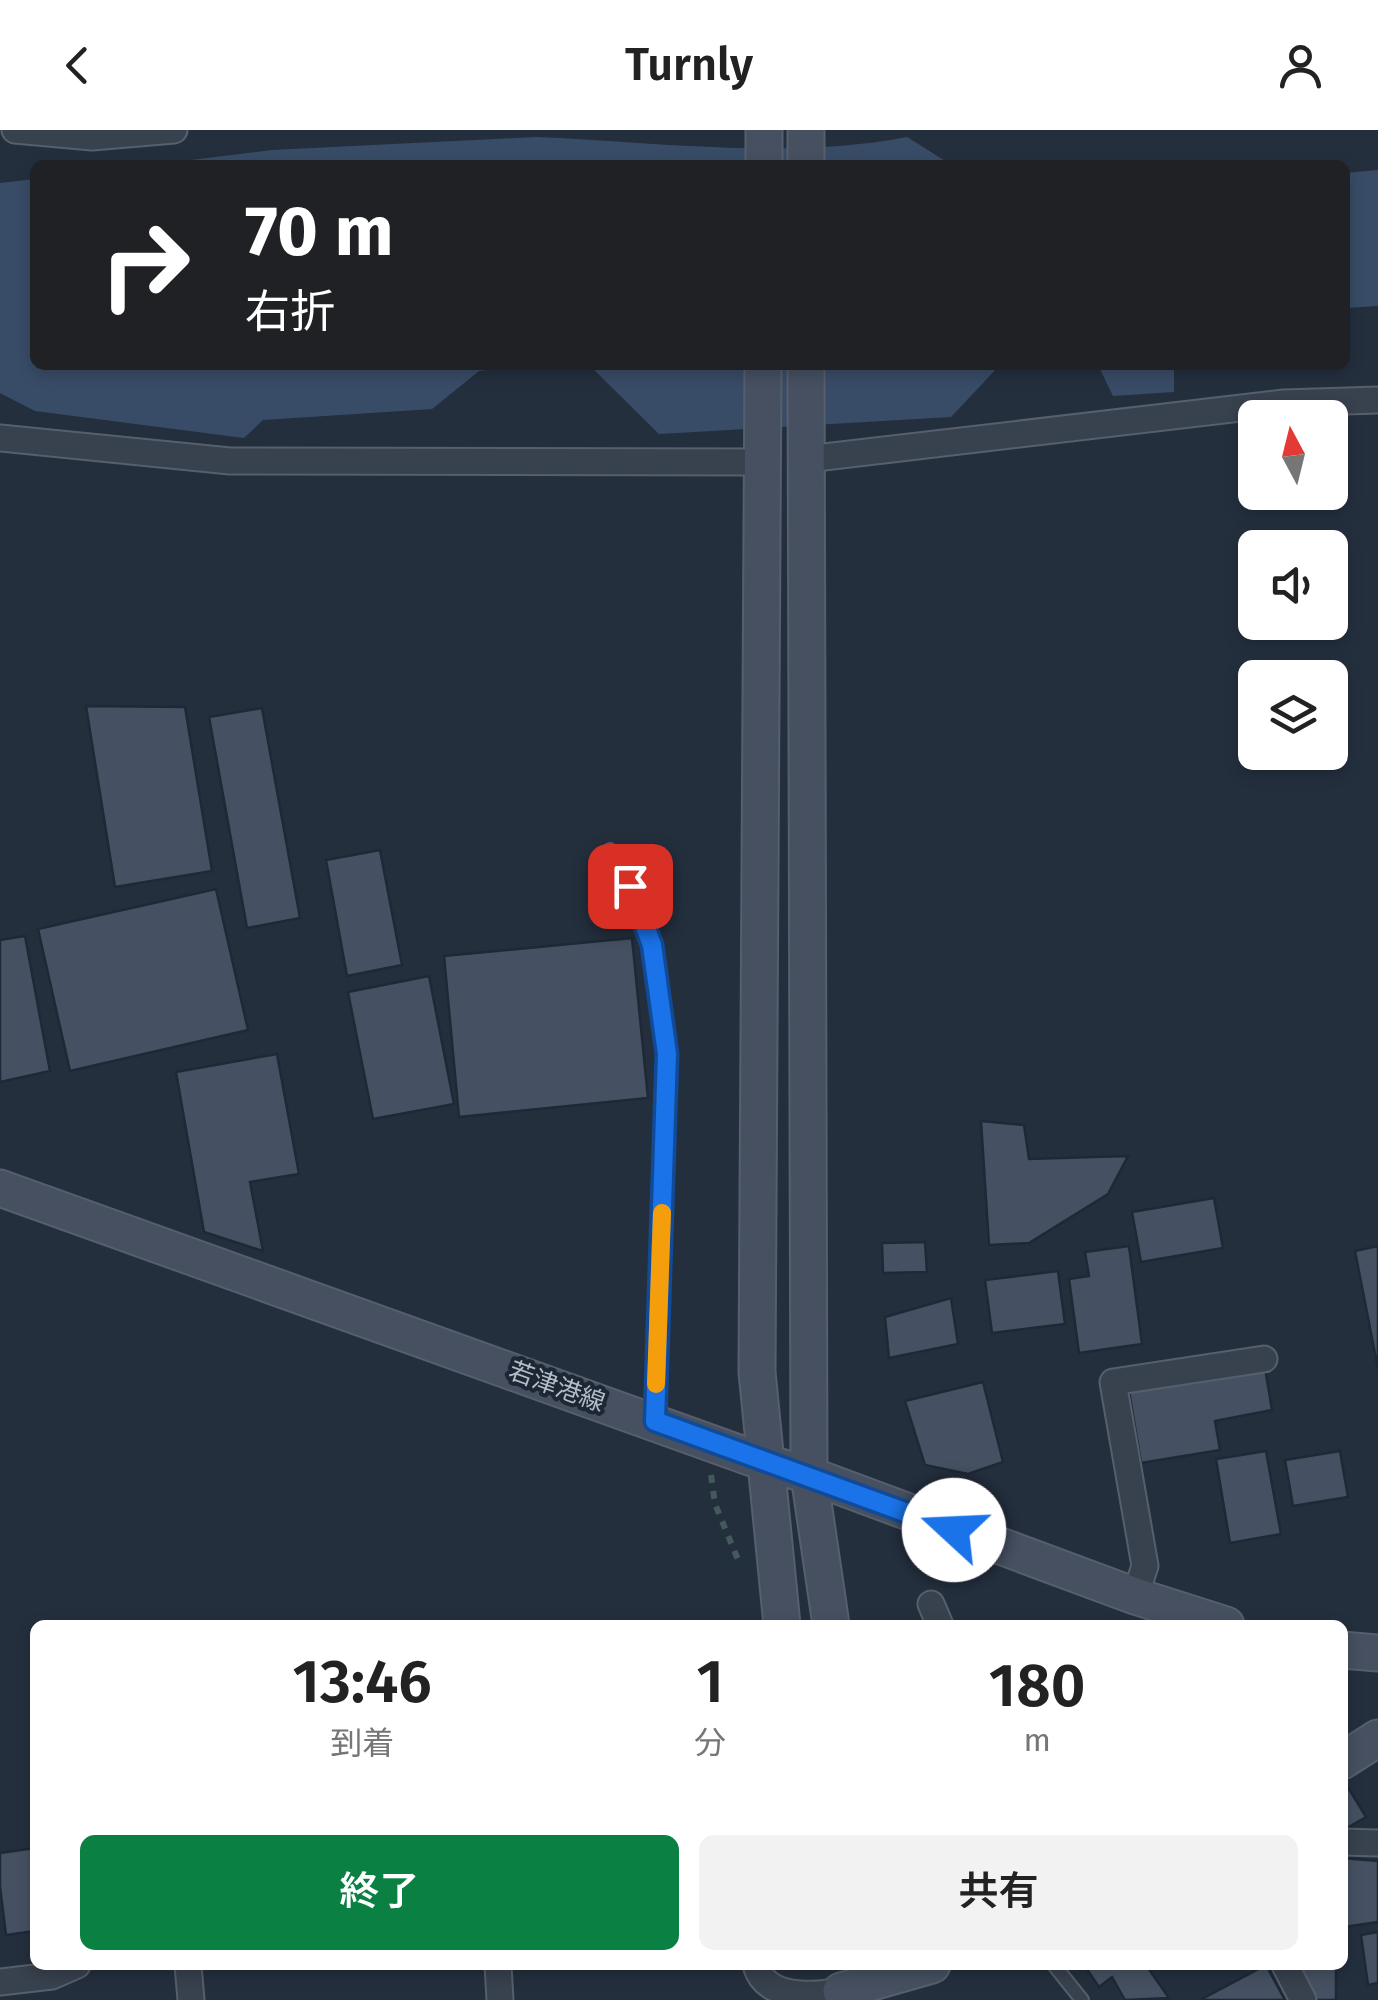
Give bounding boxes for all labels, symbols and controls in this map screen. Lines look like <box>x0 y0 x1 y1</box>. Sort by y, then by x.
icon: back <box>50 38 105 93</box>
text: Turnly <box>625 38 753 92</box>
icon: person <box>1273 38 1328 93</box>
text: 70 m <box>245 190 394 274</box>
icon: right <box>80 200 210 330</box>
text: 右折 <box>245 285 335 339</box>
north arrow <box>1238 400 1348 510</box>
map controls <box>1238 400 1348 770</box>
button: sound <box>1238 530 1348 640</box>
button: layers <box>1238 660 1348 770</box>
pin <box>588 844 673 929</box>
icon: arrive <box>603 859 658 914</box>
street label: 若津港線 <box>505 1356 609 1418</box>
position arrow <box>902 1478 1006 1582</box>
text: 13:46 <box>293 1646 432 1718</box>
text: 1 <box>697 1646 724 1718</box>
text: 180 <box>989 1650 1085 1722</box>
text: m <box>1023 1721 1051 1759</box>
text: 到着 <box>330 1724 394 1762</box>
text: 分 <box>694 1724 726 1762</box>
button: 終了 <box>80 1835 679 1950</box>
button: 共有 <box>699 1835 1298 1950</box>

